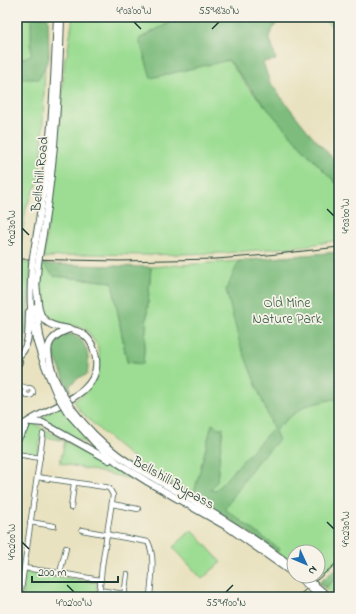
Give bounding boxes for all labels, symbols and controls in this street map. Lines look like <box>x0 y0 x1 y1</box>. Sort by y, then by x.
text: 4°03'00"W <box>116 4 152 19</box>
text: 55°48'30"N <box>199 4 240 19</box>
street label: Bellshill Road <box>26 135 55 214</box>
text: 4°03'00"W <box>339 198 354 234</box>
text: 4°02'30"W <box>5 210 20 246</box>
park label: Old Mine Nature Park <box>252 293 322 330</box>
street label: Bellshill Bypass <box>127 451 218 516</box>
text: 4°02'30"W <box>339 511 354 547</box>
text: 4°02'00"W <box>5 524 20 560</box>
north arrow <box>286 544 326 584</box>
scale bar <box>32 558 118 584</box>
text: N <box>304 562 321 578</box>
text: 200 m <box>38 564 67 582</box>
text: 4°02'00"W <box>56 596 92 611</box>
text: 55°49'00"N <box>206 596 246 611</box>

